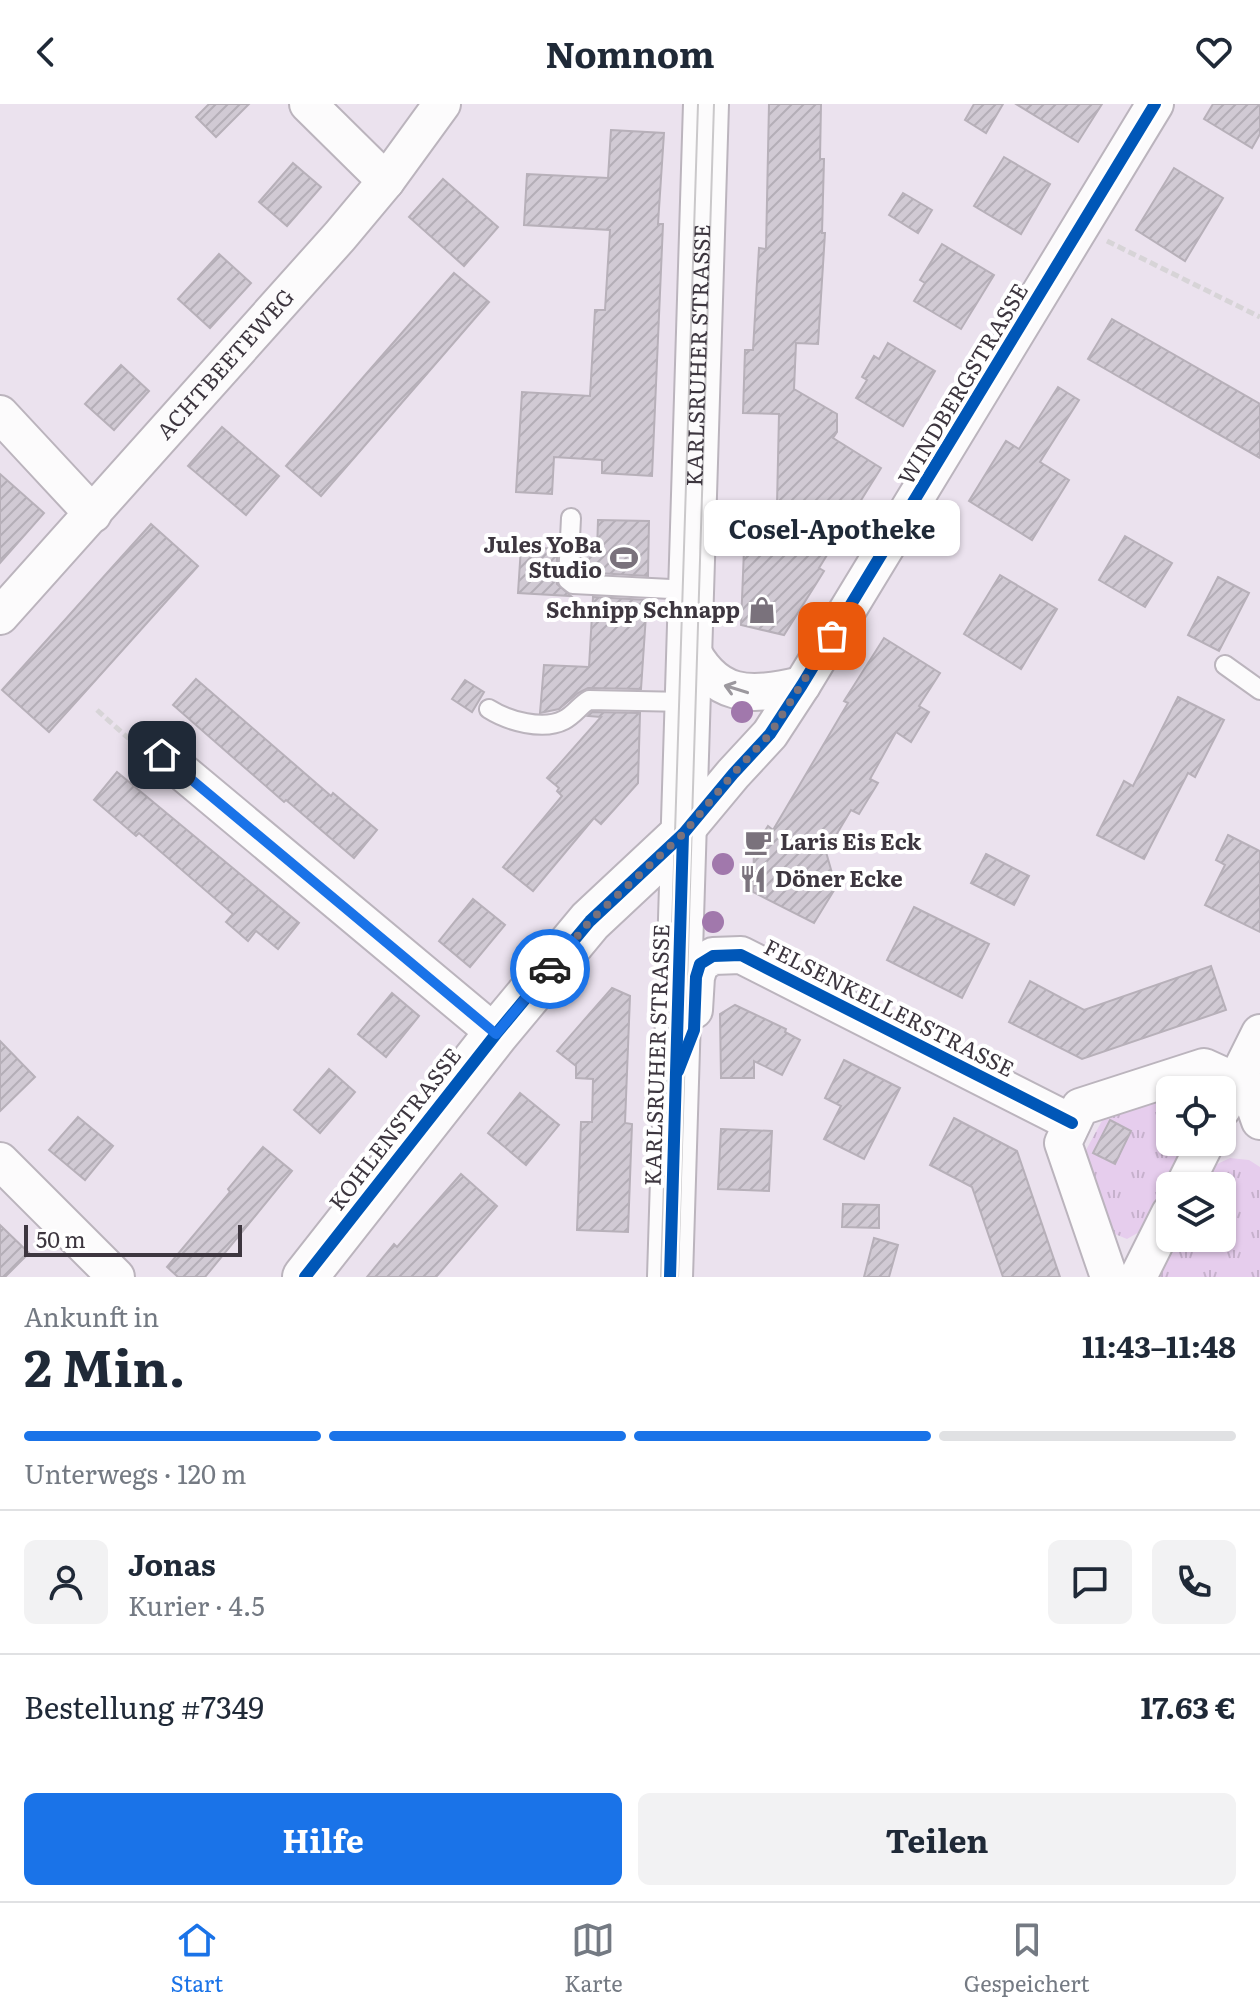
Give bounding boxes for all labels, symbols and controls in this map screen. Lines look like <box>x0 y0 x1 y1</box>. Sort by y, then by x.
text: Nomnom <box>545 26 715 79</box>
icon: back <box>24 30 68 74</box>
icon: heart <box>1192 30 1236 74</box>
street label: KARLSRUHER STRASSE <box>676 224 717 487</box>
street label: WINDBERGSTRASSE <box>888 276 1035 490</box>
street label: ACHTBEETEWEG <box>148 280 301 446</box>
callout: Cosel-Apotheke <box>704 500 960 556</box>
text: Cosel-Apotheke <box>729 508 936 547</box>
place label: Jules YoBa Studio <box>484 527 602 585</box>
sports icon: Jules YoBa Studio <box>609 543 639 573</box>
place label: Schnipp Schnapp <box>546 592 740 625</box>
shop icon: Schnipp Schnapp <box>747 595 777 625</box>
pin <box>798 602 866 670</box>
icon: bag <box>810 614 854 658</box>
one-way arrow <box>724 681 749 695</box>
pin <box>128 721 196 789</box>
icon: home <box>140 733 184 777</box>
place label: Laris Eis Eck <box>780 824 922 857</box>
cafe icon: Laris Eis Eck <box>743 827 773 857</box>
place label: Döner Ecke <box>775 861 903 894</box>
restaurant icon: Döner Ecke <box>738 864 768 894</box>
street label: KARLSRUHER STRASSE <box>634 923 677 1187</box>
courier <box>510 929 590 1009</box>
street label: FELSENKELLERSTRASSE <box>759 929 1020 1084</box>
icon: car <box>528 947 572 991</box>
street label: KOHLENSTRASSE <box>320 1040 468 1217</box>
map controls <box>1156 1076 1236 1252</box>
button: locate <box>1156 1076 1236 1156</box>
button: layers <box>1156 1172 1236 1252</box>
scale bar <box>24 1221 242 1257</box>
text: 50 m <box>36 1222 86 1255</box>
text: Ankunft in <box>24 1296 159 1335</box>
text: 11:43–11:48 <box>1082 1323 1236 1367</box>
text: 2 Min. <box>24 1326 186 1403</box>
text: Unterwegs · 120 m <box>24 1453 246 1492</box>
button: person <box>24 1540 108 1624</box>
button: chat <box>1048 1540 1132 1624</box>
button: phone <box>1152 1540 1236 1624</box>
text: Jonas <box>128 1541 216 1585</box>
text: Kurier · 4.5 <box>128 1585 265 1624</box>
text: Bestellung #7349 <box>24 1684 264 1728</box>
text: 17.63 € <box>1140 1684 1236 1728</box>
button: Hilfe <box>24 1793 622 1885</box>
button: Teilen <box>638 1793 1236 1885</box>
tab: Start <box>171 1918 223 1999</box>
tab: Karte <box>564 1918 623 1999</box>
tab: Gespeichert <box>964 1918 1089 1999</box>

